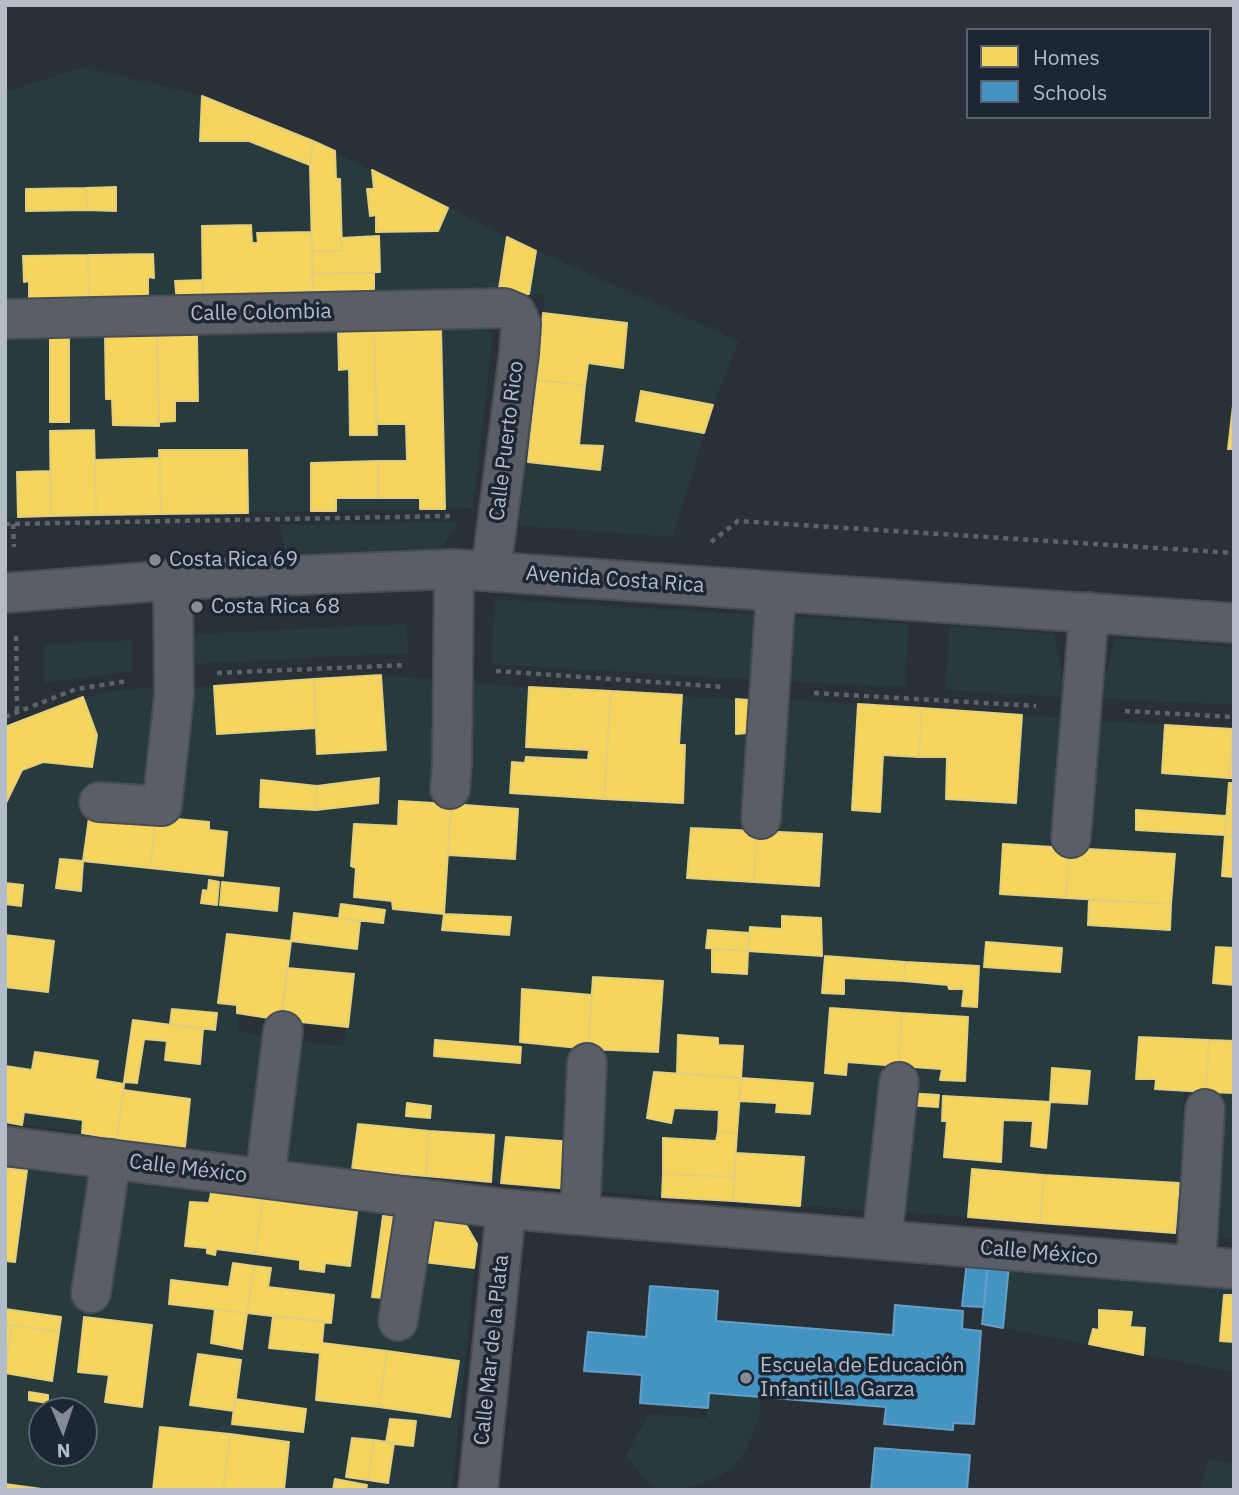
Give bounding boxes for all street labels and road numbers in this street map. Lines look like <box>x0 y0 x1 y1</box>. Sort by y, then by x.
street label: Calle Colombia <box>190 299 332 327</box>
street label: Calle Puerto Rico <box>485 360 529 522</box>
street label: Avenida Costa Rica <box>525 561 705 599</box>
street label: Calle México <box>128 1149 248 1189</box>
street label: Calle México <box>979 1235 1099 1271</box>
street label: Calle Mar de la Plata <box>469 1253 515 1447</box>

